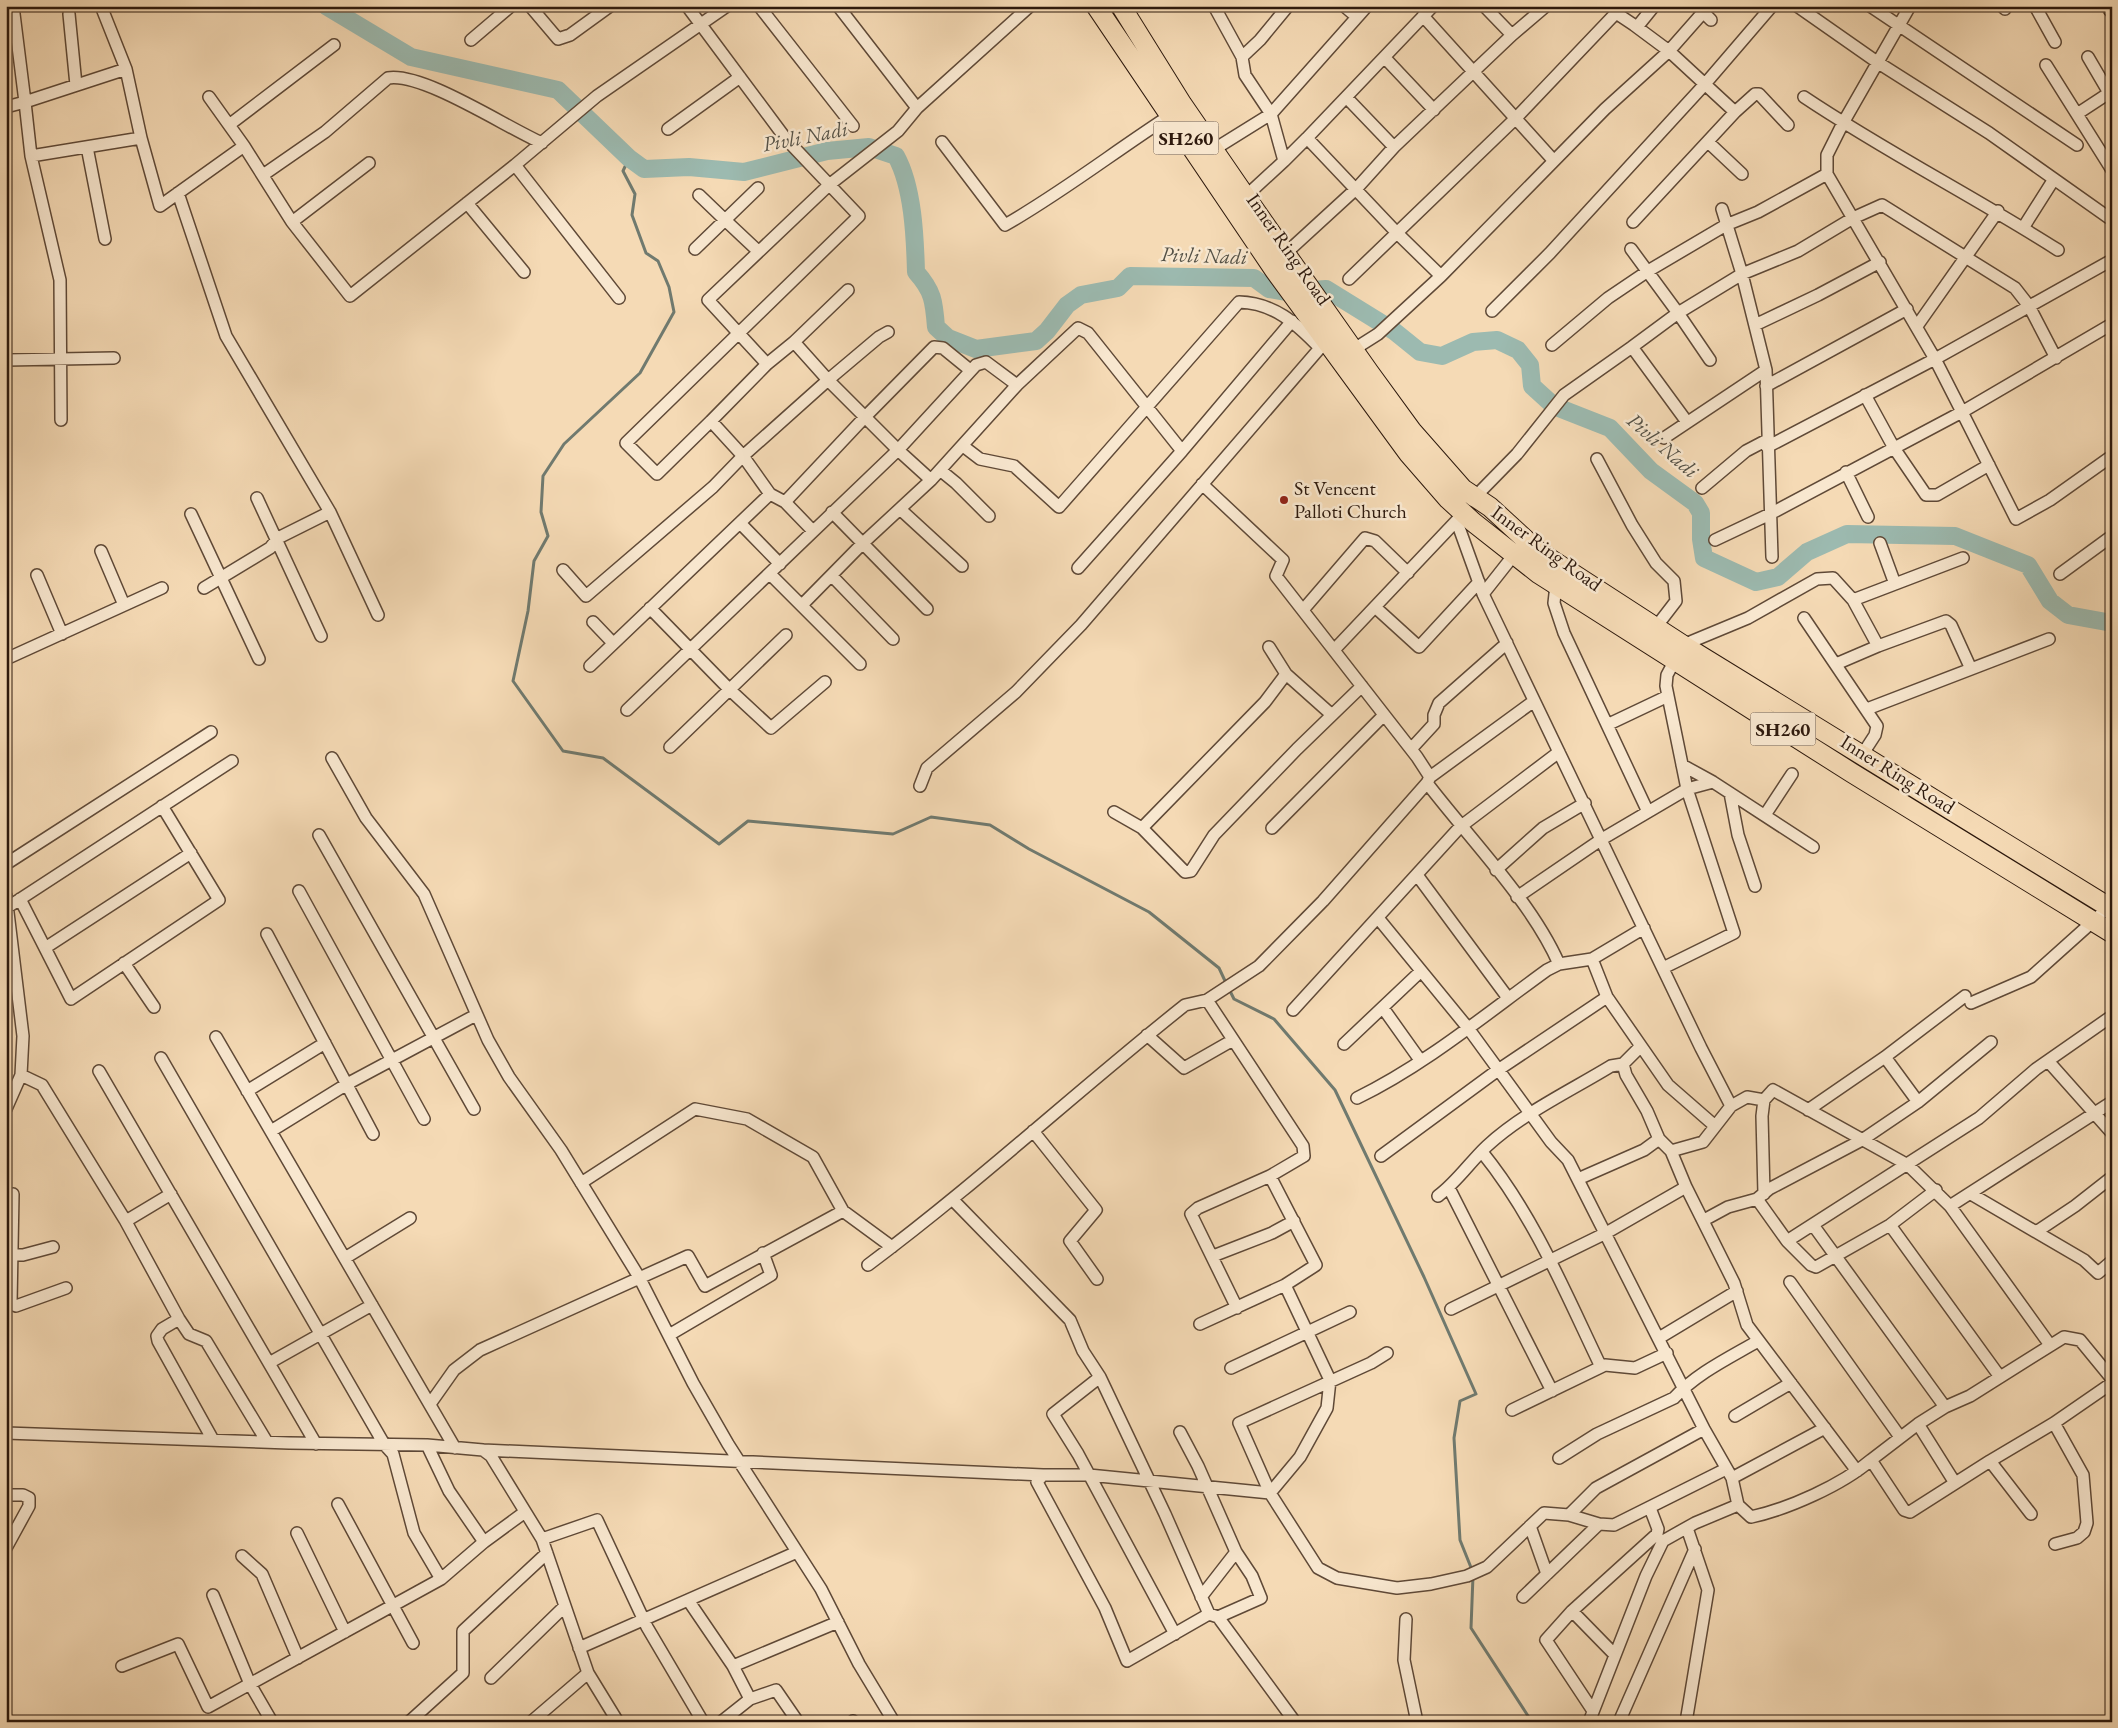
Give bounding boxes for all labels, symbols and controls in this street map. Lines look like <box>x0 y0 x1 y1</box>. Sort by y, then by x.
water label: Pivli Nadi <box>760 114 851 158</box>
road number: SH260 <box>1154 122 1218 154</box>
street label: Inner Ring Road <box>1241 188 1338 311</box>
water label: Pivli Nadi <box>1160 240 1249 270</box>
water label: Pivli Nadi <box>1621 406 1705 484</box>
place label: St Vencent Palloti Church <box>1294 475 1407 524</box>
marker: St Vencent Palloti Church <box>1278 494 1290 506</box>
street label: Inner Ring Road <box>1486 499 1608 597</box>
road number: SH260 <box>1750 712 1816 746</box>
street label: Inner Ring Road <box>1836 728 1961 820</box>

